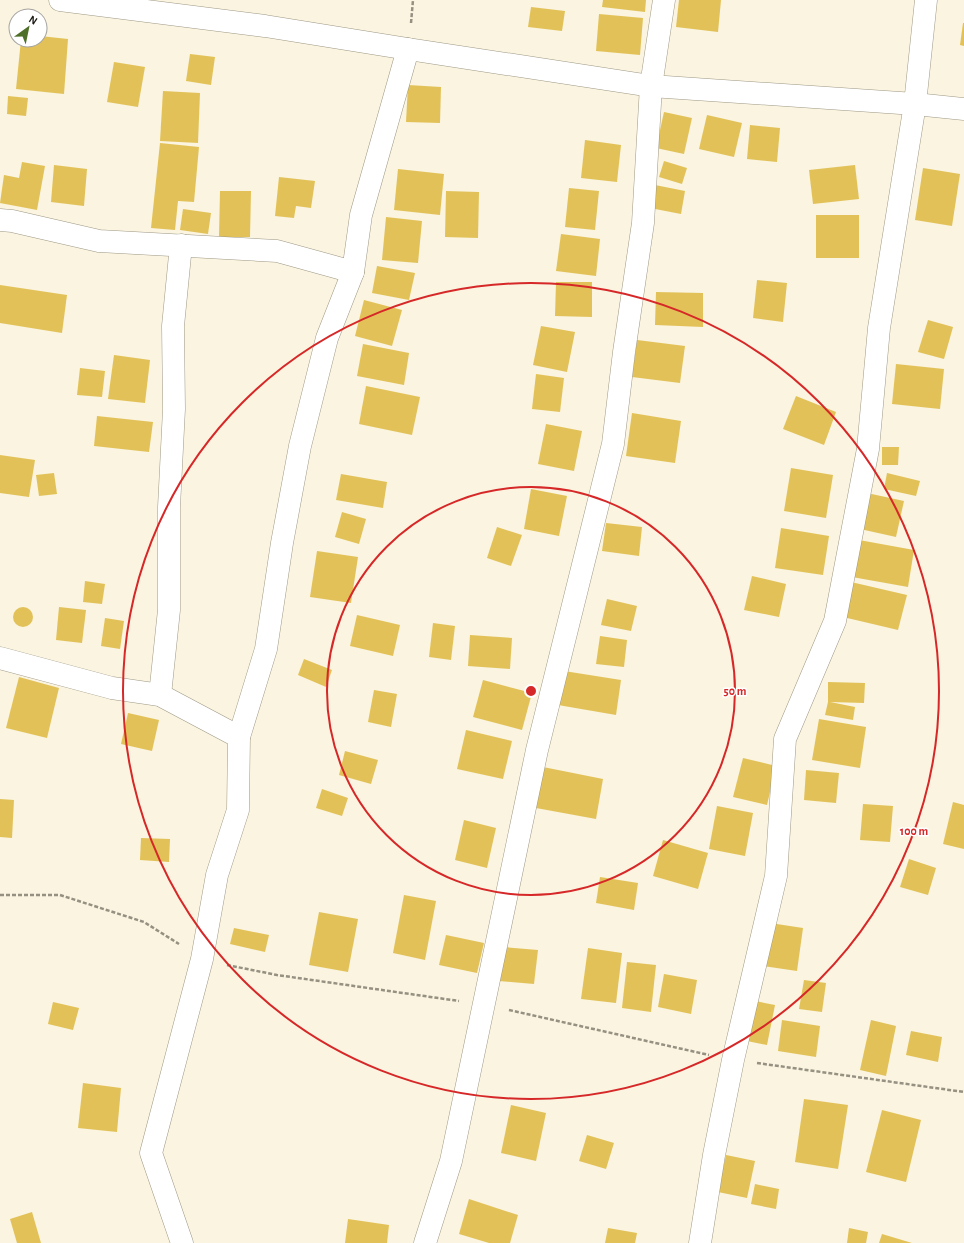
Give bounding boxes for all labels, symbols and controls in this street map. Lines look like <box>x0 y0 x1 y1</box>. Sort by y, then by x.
north arrow <box>8 8 48 48</box>
text: N <box>27 13 39 27</box>
centre of rings <box>524 684 538 698</box>
text: 50 m <box>724 685 747 697</box>
text: 100 m <box>900 825 928 837</box>

